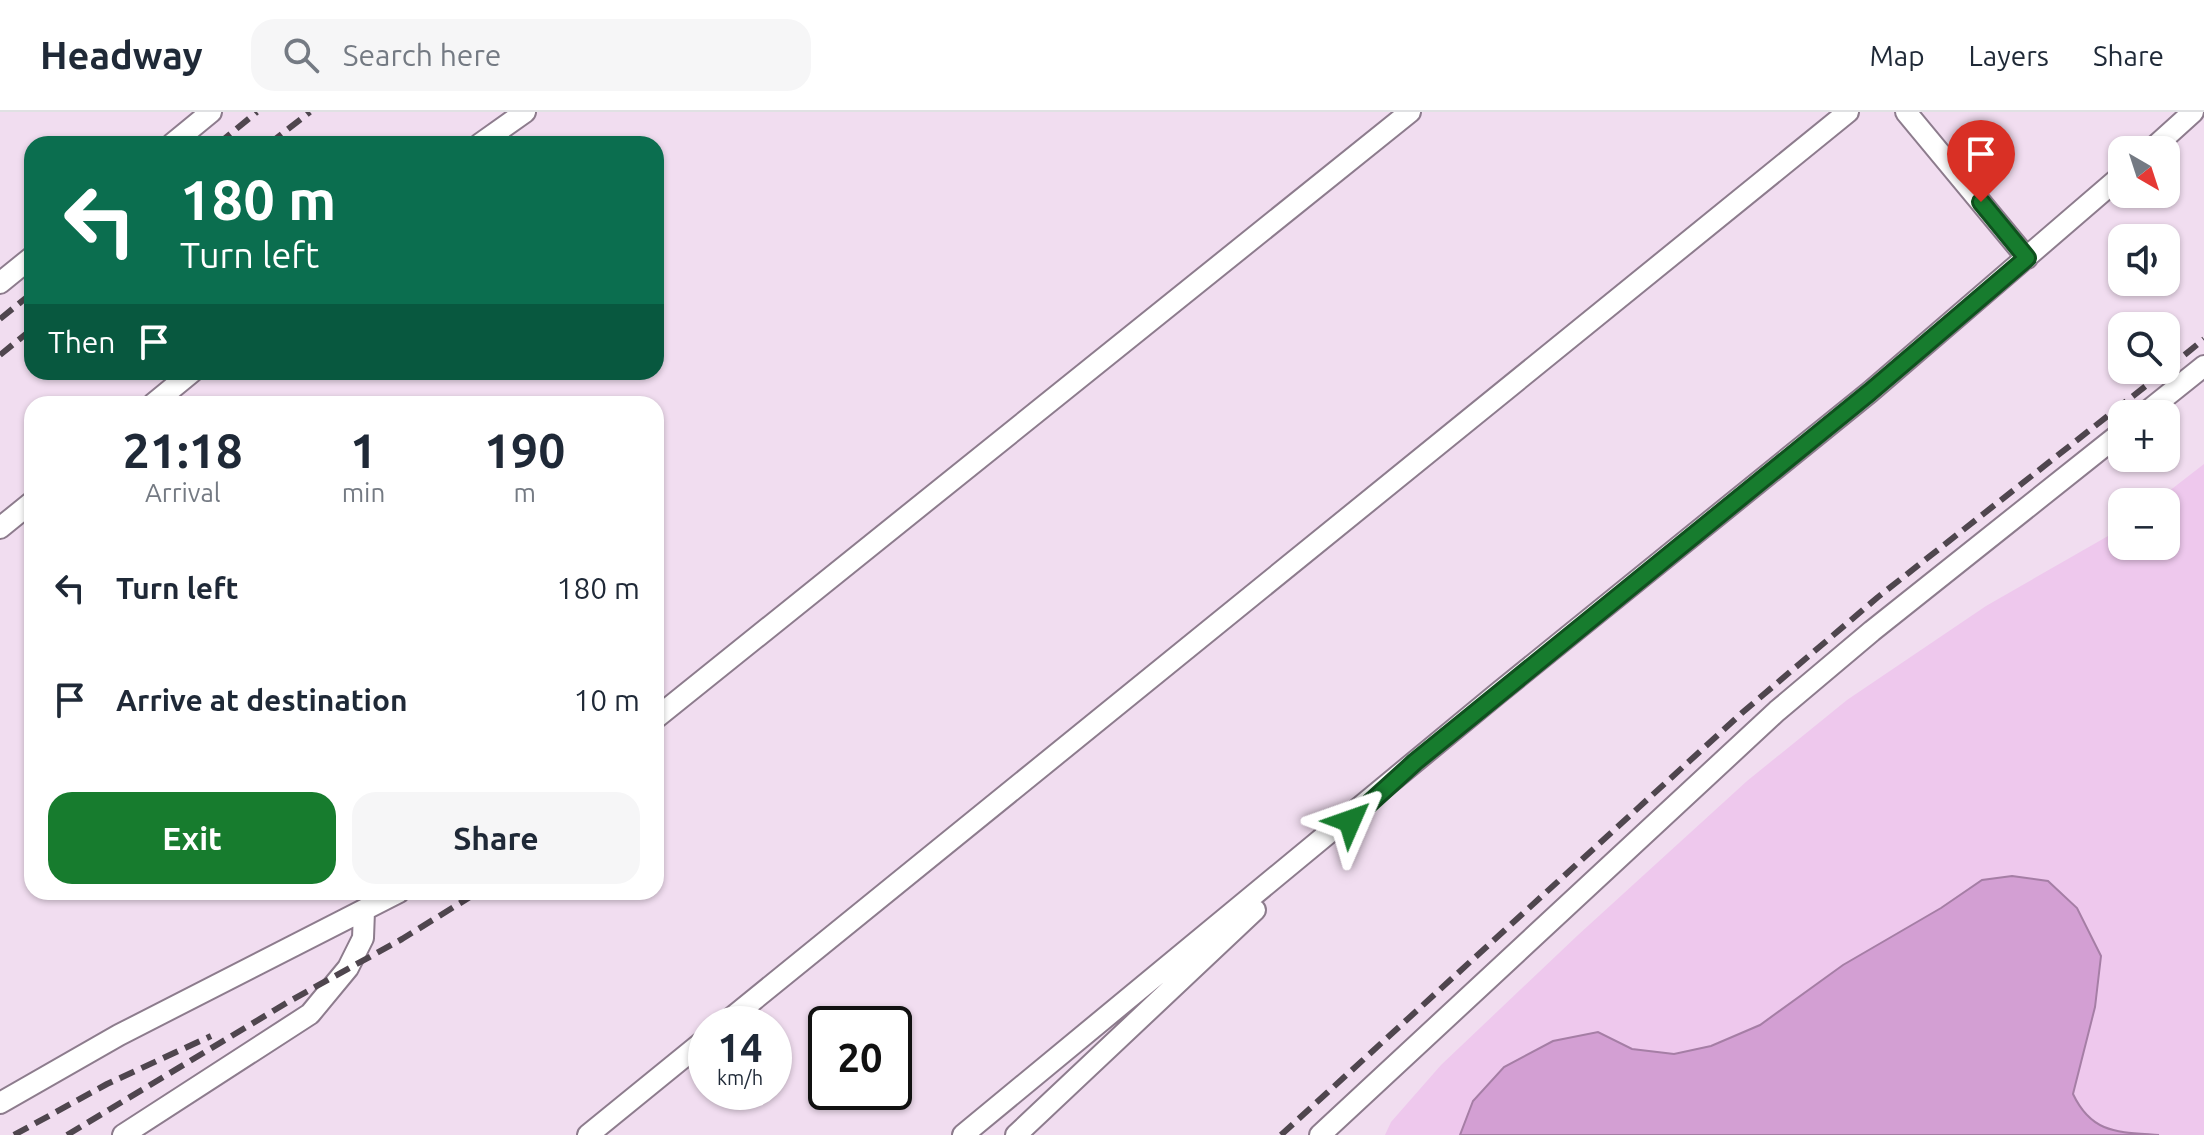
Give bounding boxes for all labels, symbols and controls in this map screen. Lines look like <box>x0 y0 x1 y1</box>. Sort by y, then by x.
search box <box>251 19 811 91</box>
icon: search <box>279 33 323 77</box>
text: Headway <box>40 34 203 76</box>
text: Search here <box>343 38 501 72</box>
text: Map <box>1869 40 1925 71</box>
text: Layers <box>1969 40 2049 71</box>
text: Share <box>2093 40 2164 71</box>
pin <box>1947 120 2015 202</box>
icon: arrive <box>1959 132 2003 176</box>
north arrow <box>2108 136 2180 208</box>
map controls <box>2108 136 2180 560</box>
icon: left <box>48 168 152 272</box>
text: 180 m <box>180 168 336 231</box>
button: sound <box>2108 224 2180 296</box>
text: Turn left <box>180 234 319 275</box>
button: search <box>2108 312 2180 384</box>
icon: arrive <box>132 320 176 364</box>
text: Then <box>48 325 116 359</box>
button: + <box>2108 400 2180 472</box>
text: 21:18 <box>123 423 243 477</box>
text: 1 <box>350 423 377 477</box>
text: 190 <box>484 423 565 477</box>
text: Arrival <box>145 478 221 507</box>
text: min <box>342 478 385 507</box>
text: m <box>513 478 536 507</box>
button: − <box>2108 488 2180 560</box>
icon: left <box>48 566 92 610</box>
text: Turn left <box>116 571 238 605</box>
text: 180 m <box>556 571 640 605</box>
icon: arrive <box>48 678 92 722</box>
text: Arrive at destination <box>116 683 408 717</box>
text: 10 m <box>573 683 640 717</box>
position arrow <box>1308 779 1392 863</box>
button: Exit <box>48 792 336 884</box>
button: Share <box>352 792 640 884</box>
speed limit sign: 20 <box>808 1006 912 1110</box>
text: 14 <box>717 1025 763 1070</box>
text: km/h <box>717 1066 763 1089</box>

